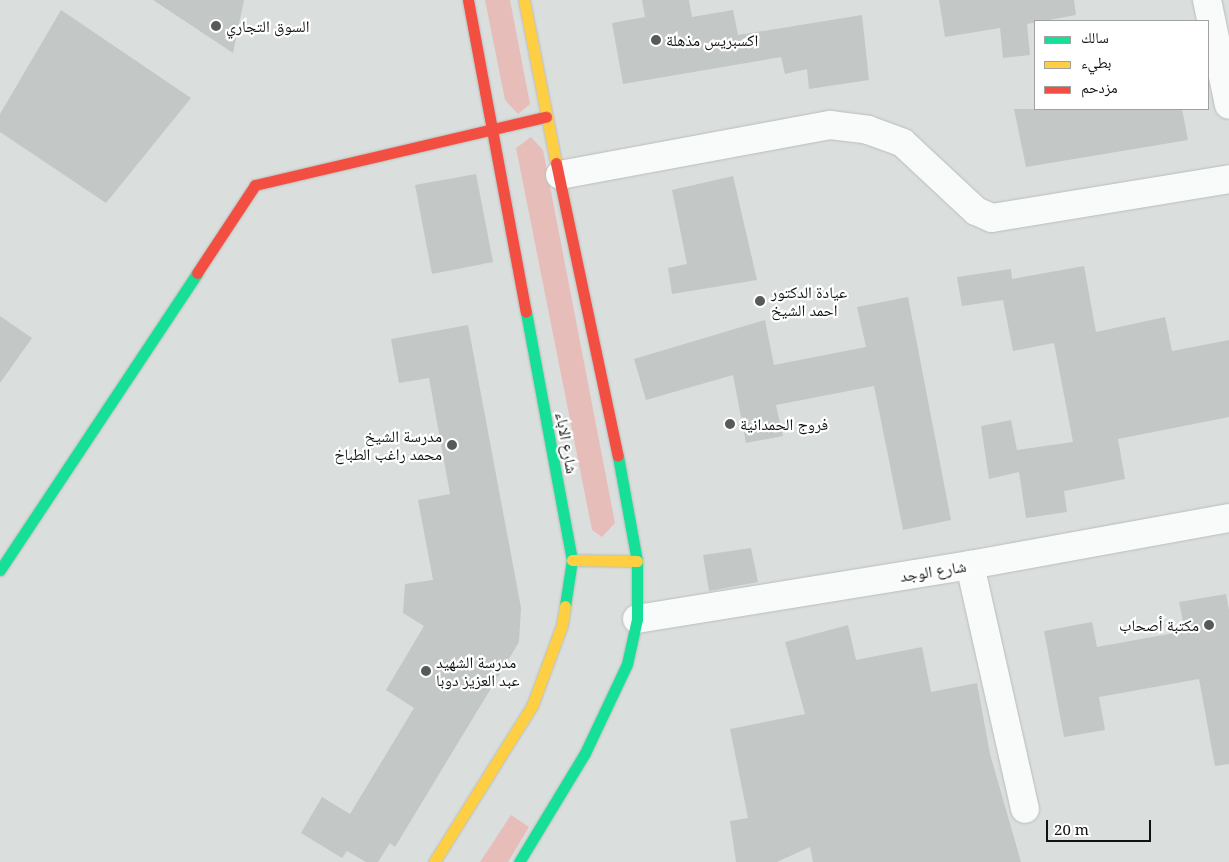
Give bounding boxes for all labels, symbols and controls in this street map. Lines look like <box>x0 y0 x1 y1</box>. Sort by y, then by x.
place label: السوق التجاري <box>226 16 310 36</box>
marker: السوق التجاري <box>210 20 222 32</box>
legend <box>1034 20 1209 110</box>
text: سالك <box>1081 27 1109 47</box>
place label: اكسبريس مذهلة <box>666 30 758 50</box>
marker: اكسبريس مذهلة <box>650 34 662 46</box>
text: بطيء <box>1081 52 1111 72</box>
text: مزدحم <box>1081 77 1118 97</box>
place label: عيادة الدكتور احمد الشيخ <box>771 282 847 320</box>
marker: عيادة الدكتور احمد الشيخ <box>753 294 767 308</box>
street label: شارع الاباء <box>552 411 582 475</box>
place label: فروج الحمدانية <box>740 414 828 434</box>
marker: فروج الحمدانية <box>724 418 736 430</box>
place label: مدرسة الشيخ محمد راغب الطباخ <box>334 426 442 464</box>
marker: مدرسة الشيخ محمد راغب الطباخ <box>446 439 458 451</box>
street label: شارع الوجد <box>898 556 968 586</box>
place label: مكتبة أصحاب <box>1119 615 1199 635</box>
marker: مكتبة أصحاب <box>1203 619 1215 631</box>
place label: مدرسة الشهيد عبد العزيز دوبا <box>436 652 519 690</box>
marker: مدرسة الشهيد عبد العزيز دوبا <box>420 665 432 677</box>
scale bar <box>1049 810 1154 842</box>
text: 20 m <box>1054 819 1089 839</box>

